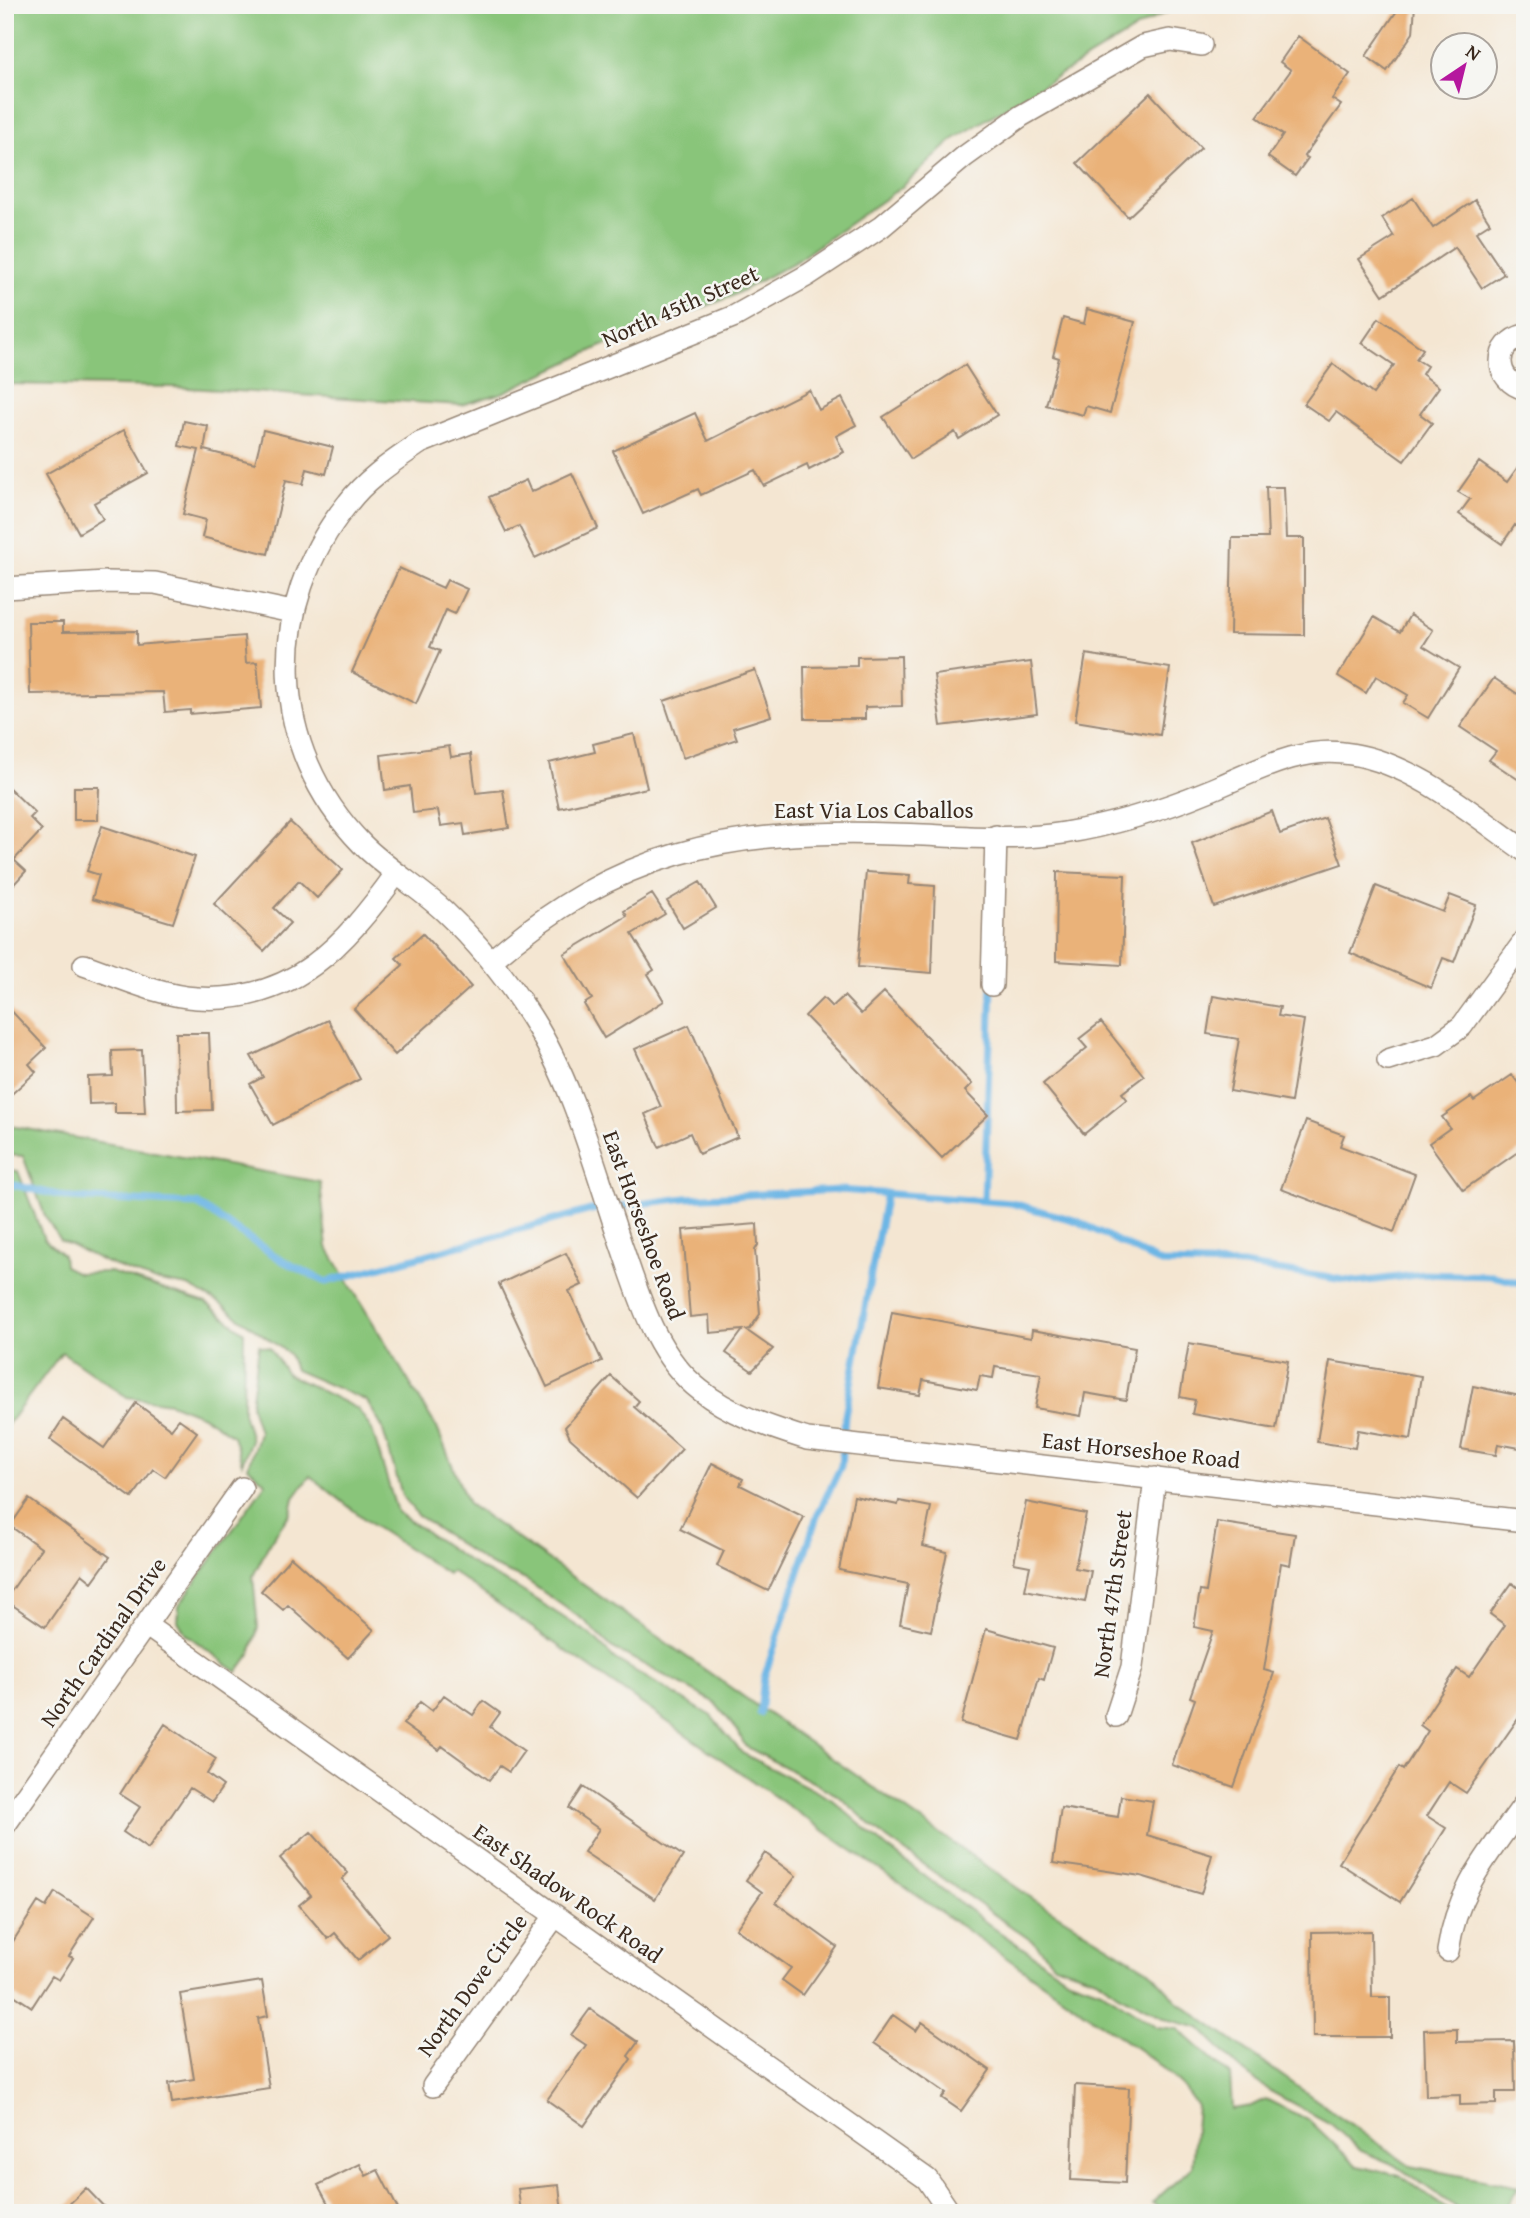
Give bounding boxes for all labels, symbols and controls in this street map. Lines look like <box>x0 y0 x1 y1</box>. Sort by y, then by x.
north arrow <box>1428 32 1498 102</box>
text: N <box>1461 37 1487 67</box>
street label: North 45th Street <box>596 256 764 355</box>
street label: East Via Los Caballos <box>774 793 974 826</box>
street label: East Horseshoe Road <box>595 1126 694 1325</box>
street label: East Horseshoe Road <box>1040 1423 1242 1476</box>
street label: North 47th Street <box>1083 1508 1140 1680</box>
street label: North Cardinal Drive <box>32 1550 174 1733</box>
street label: East Shadow Rock Road <box>467 1815 670 1971</box>
street label: North Dove Circle <box>408 1906 535 2063</box>

